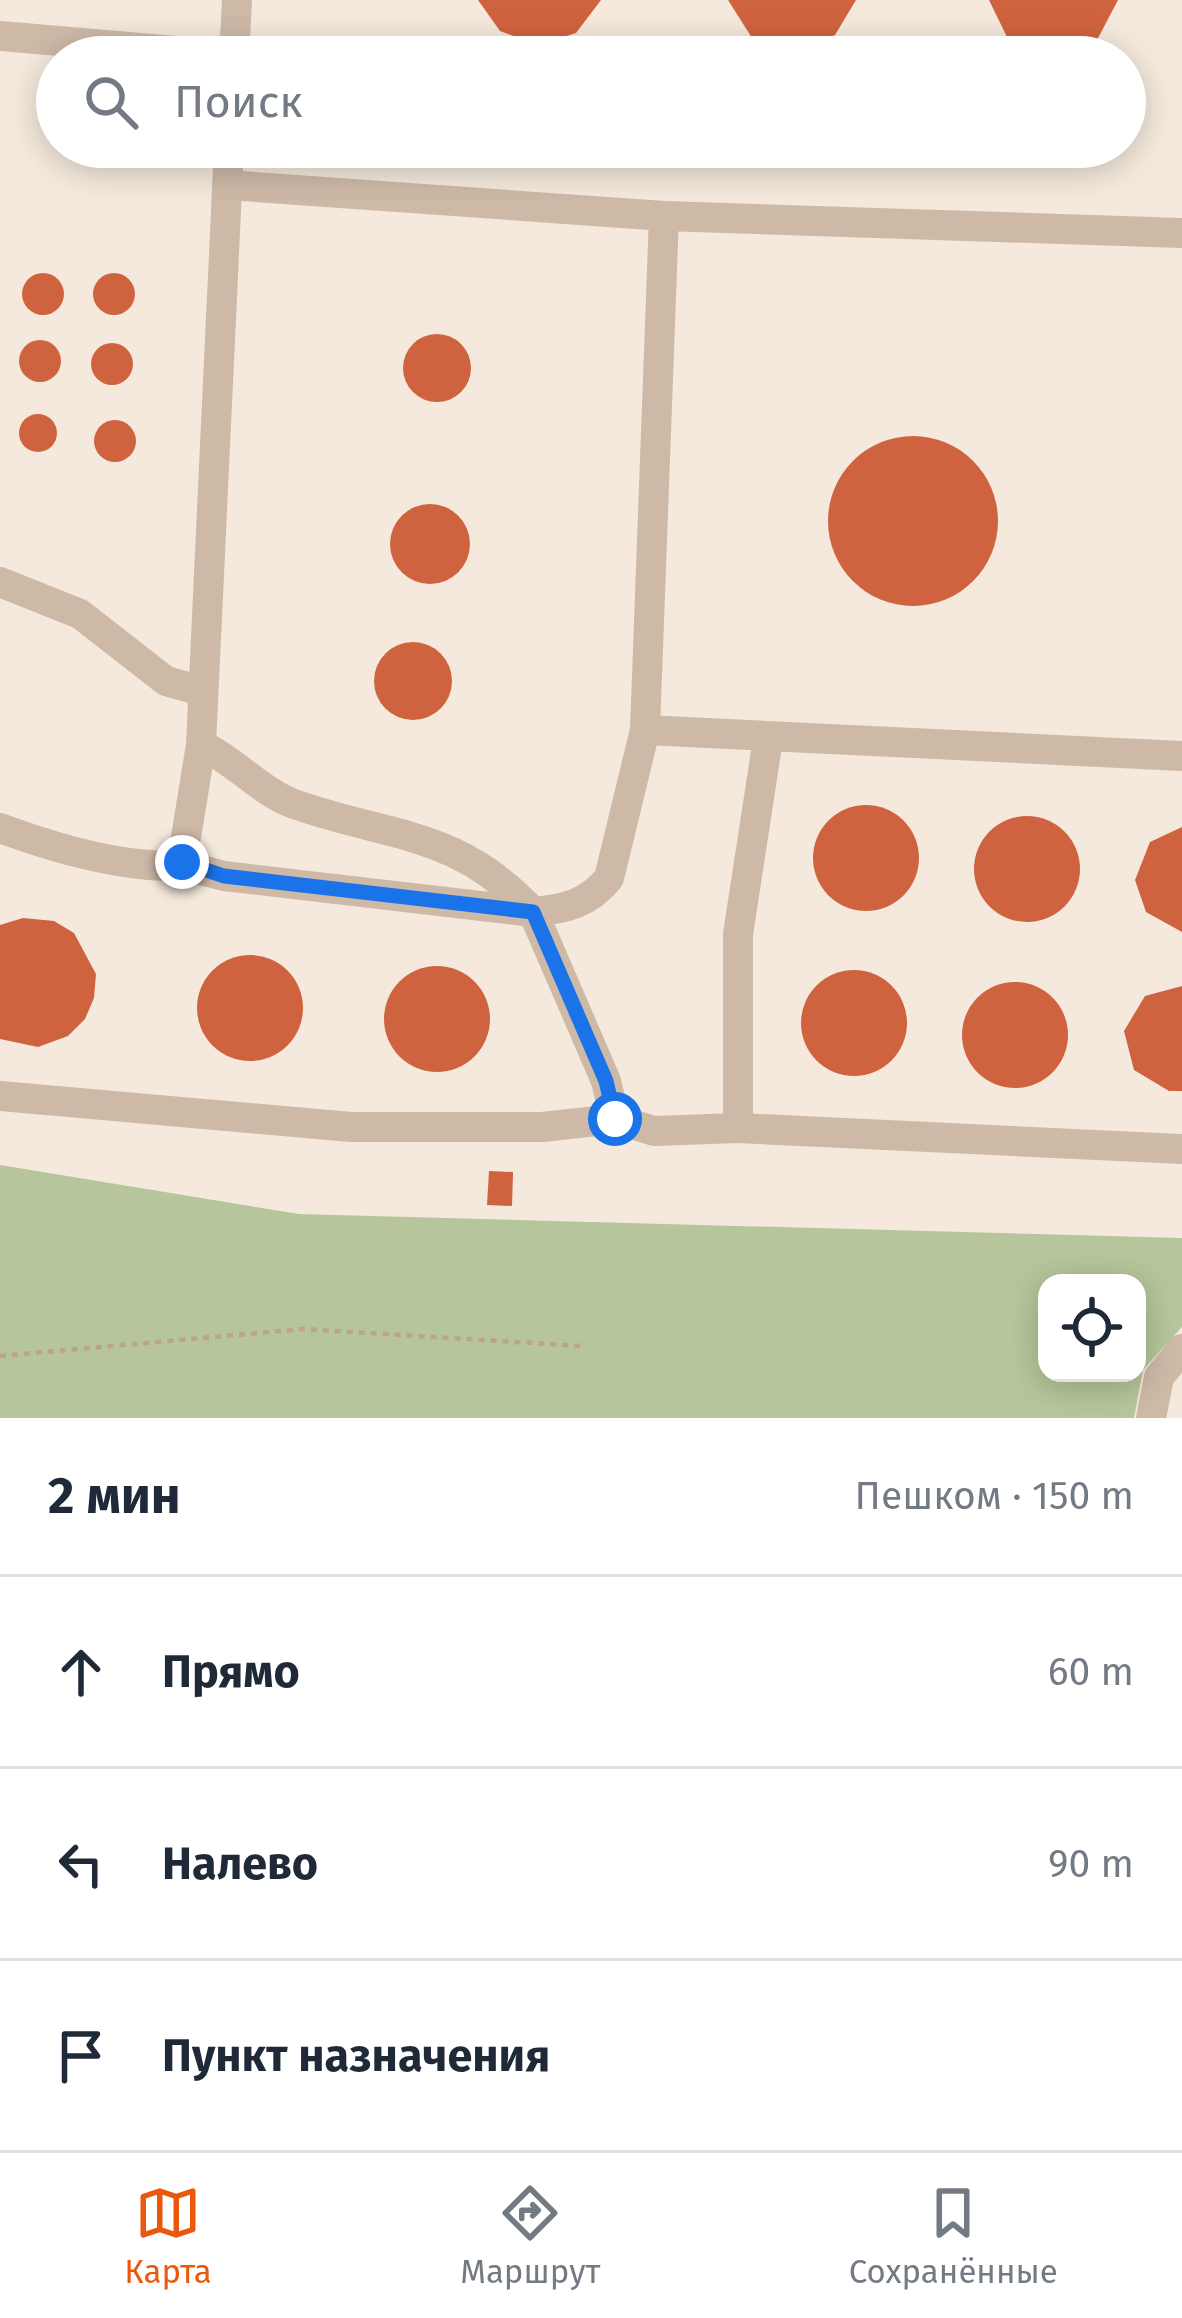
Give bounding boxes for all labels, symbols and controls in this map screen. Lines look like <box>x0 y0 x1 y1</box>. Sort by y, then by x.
search box <box>36 36 1146 168</box>
icon: search <box>78 69 144 135</box>
text: Поиск <box>174 75 303 129</box>
route end <box>155 835 209 889</box>
route start <box>588 1092 642 1146</box>
map controls <box>1038 1274 1146 1382</box>
button: locate <box>1038 1274 1146 1382</box>
text: 2 мин <box>48 1465 181 1527</box>
text: Пешком · 150 m <box>855 1473 1134 1519</box>
icon: ahead <box>48 1639 114 1705</box>
text: Прямо <box>162 1645 300 1699</box>
text: 60 m <box>1048 1649 1134 1695</box>
icon: left <box>48 1831 114 1897</box>
text: Налево <box>162 1837 318 1891</box>
text: 90 m <box>1048 1841 1134 1887</box>
icon: arrive <box>48 2023 114 2089</box>
text: Пункт назначения <box>162 2029 550 2083</box>
tab: Карта <box>124 2180 212 2292</box>
tab: Маршрут <box>460 2180 600 2292</box>
tab: Сохранённые <box>849 2180 1058 2292</box>

